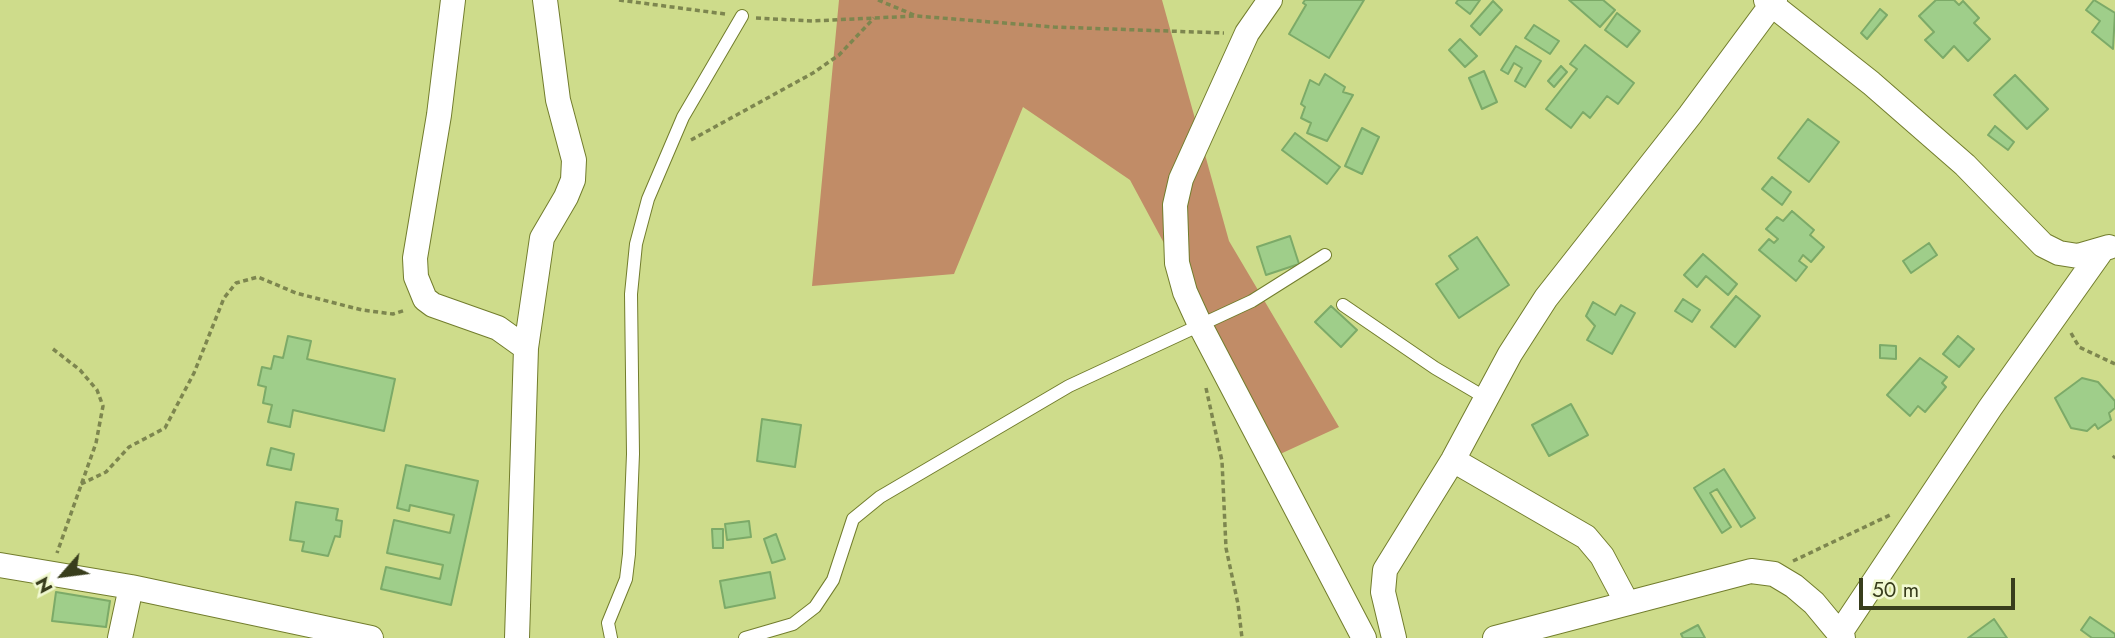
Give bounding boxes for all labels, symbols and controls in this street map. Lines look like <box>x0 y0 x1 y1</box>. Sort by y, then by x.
north arrow <box>28 540 98 610</box>
scale bar <box>1863 564 2019 608</box>
text: N <box>29 572 59 598</box>
text: 50 m <box>1872 575 1919 605</box>

